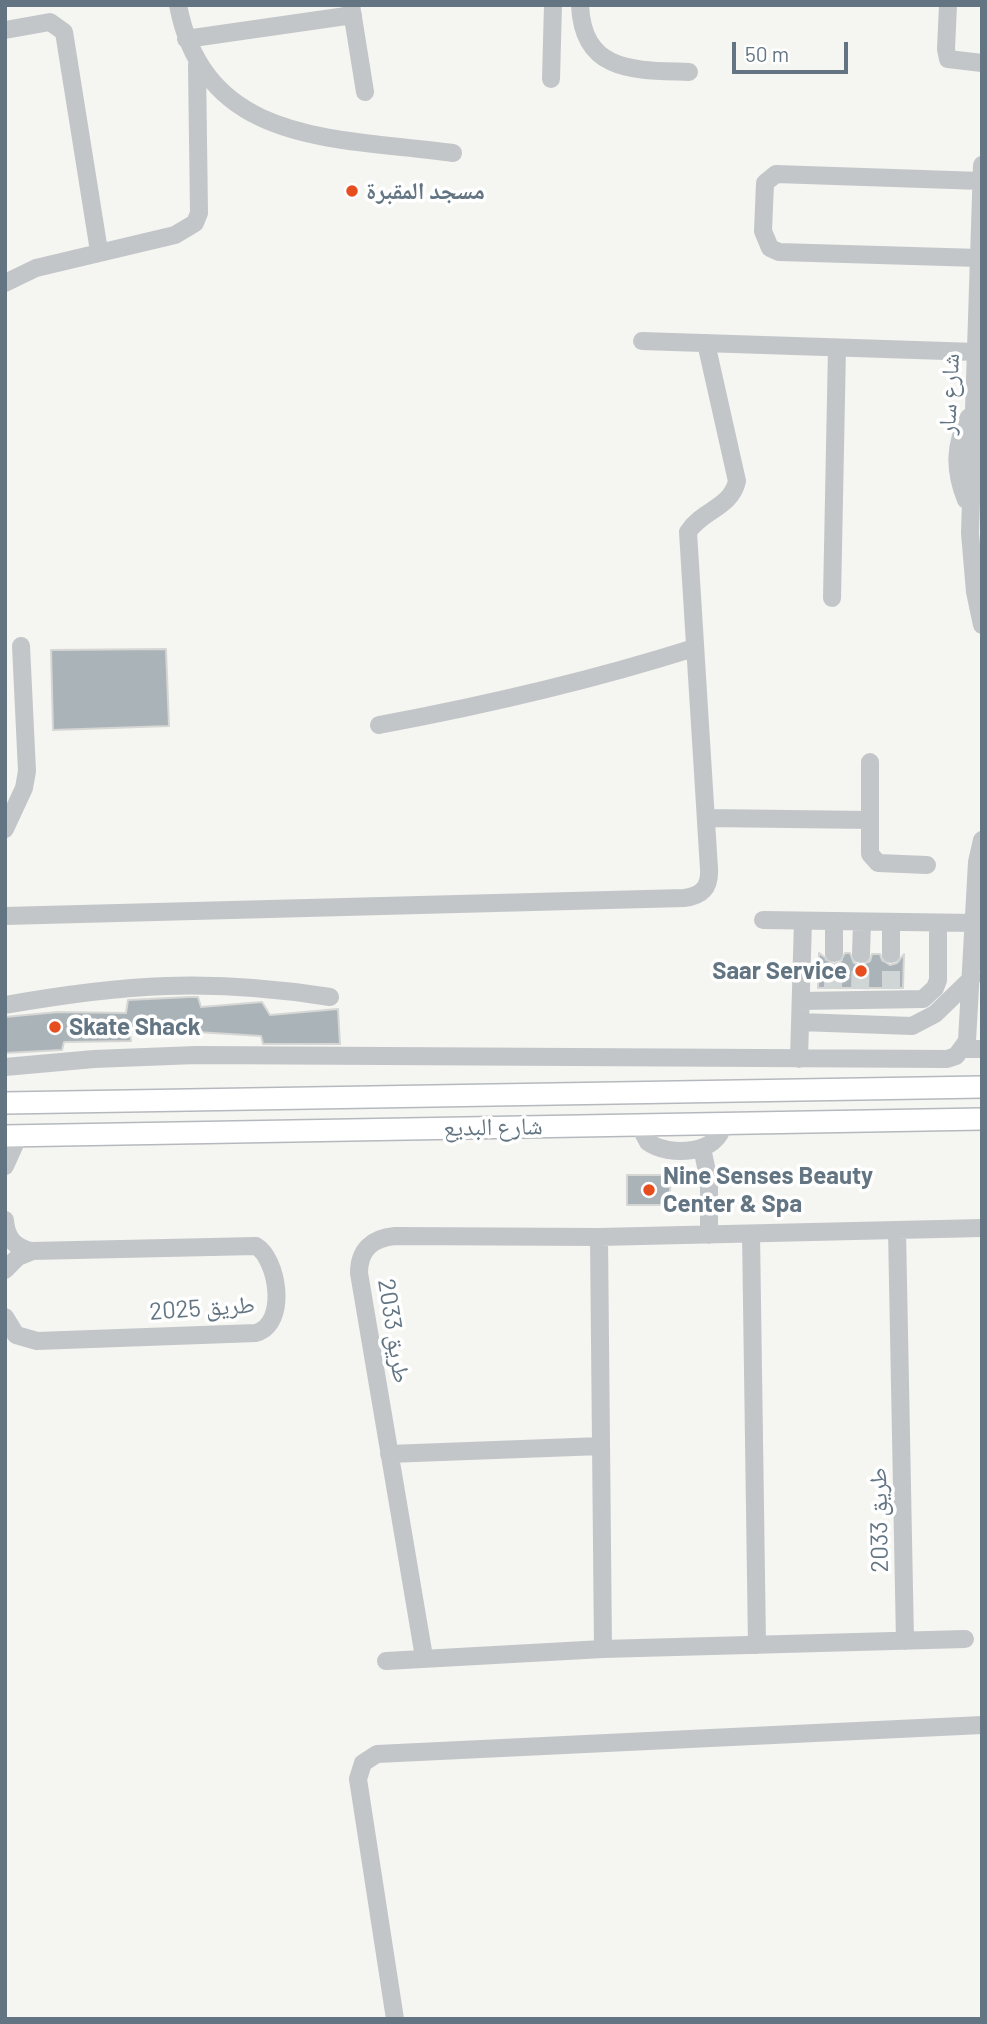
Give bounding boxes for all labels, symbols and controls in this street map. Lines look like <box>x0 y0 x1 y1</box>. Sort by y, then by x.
scale bar <box>735 28 850 72</box>
text: 50 m <box>745 41 789 66</box>
place label: مسجد المقبرة <box>366 177 485 205</box>
marker: مسجد المقبرة <box>344 183 360 199</box>
street label: شارع سار <box>932 353 966 435</box>
place label: Saar Service <box>712 957 847 985</box>
marker: Saar Service <box>853 963 869 979</box>
place label: Skate Shack <box>69 1013 201 1041</box>
marker: Skate Shack <box>47 1019 63 1035</box>
street label: شارع البديع <box>443 1112 543 1142</box>
place label: Nine Senses Beauty Center & Spa <box>663 1162 873 1218</box>
marker: Nine Senses Beauty Center & Spa <box>641 1182 657 1198</box>
street label: طريق 2033 <box>372 1277 416 1385</box>
street label: طريق 2025 <box>148 1290 256 1326</box>
street label: طريق 2033 <box>864 1467 894 1573</box>

